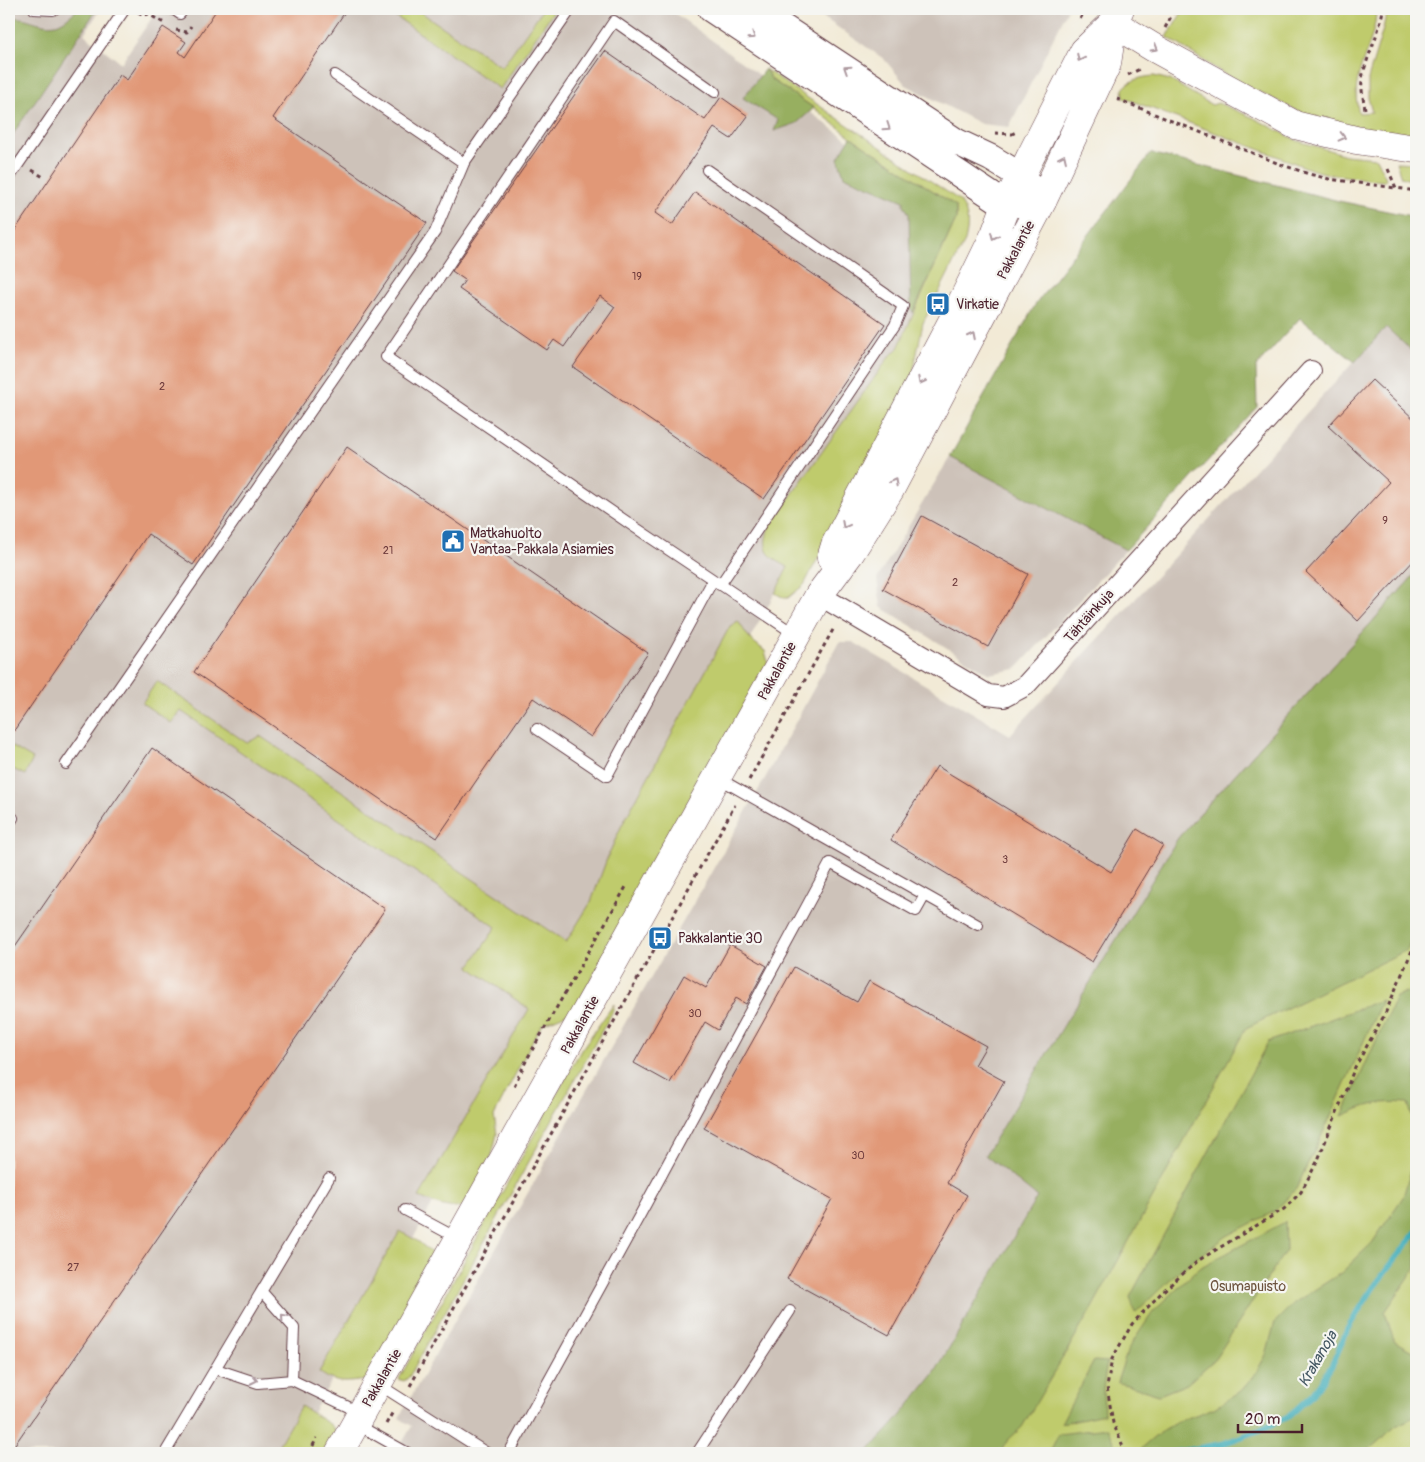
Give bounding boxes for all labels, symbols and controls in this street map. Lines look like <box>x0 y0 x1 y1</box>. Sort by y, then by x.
one-way arrow <box>746 30 755 39</box>
one-way arrow <box>1149 41 1158 51</box>
one-way arrow <box>1076 53 1086 62</box>
one-way arrow <box>843 66 853 75</box>
one-way arrow <box>881 121 890 130</box>
one-way arrow <box>1338 131 1347 142</box>
one-way arrow <box>1056 154 1066 163</box>
street label: Pakkalantie <box>993 218 1039 282</box>
one-way arrow <box>989 231 1000 240</box>
house number: 19 <box>632 270 642 283</box>
bus stop icon: Virkatie <box>925 291 951 317</box>
place label: Virkatie <box>956 296 999 313</box>
one-way arrow <box>966 331 976 340</box>
one-way arrow <box>917 376 927 385</box>
house number: 2 <box>159 380 165 393</box>
one-way arrow <box>888 478 898 487</box>
house number: 9 <box>1382 514 1388 527</box>
one-way arrow <box>842 520 852 529</box>
place label: Matkahuolto Vantaa-Pakkala Asiamies <box>470 525 615 558</box>
public building icon: Matkahuolto Vantaa-Pakkala Asiamies <box>440 528 466 554</box>
house number: 21 <box>383 544 393 557</box>
house number: 2 <box>952 576 958 589</box>
street label: Tähtäinkuja <box>1061 586 1117 646</box>
street label: Pakkalantie <box>754 639 800 703</box>
house number: 3 <box>1002 853 1008 866</box>
bus stop icon: Pakkalantie 30 <box>647 925 673 951</box>
place label: Pakkalantie 30 <box>678 930 763 947</box>
street label: Pakkalantie <box>557 993 603 1057</box>
house number: 30 <box>688 1007 702 1020</box>
house number: 30 <box>851 1149 865 1162</box>
house number: 27 <box>67 1261 79 1274</box>
park label: Osumapuisto <box>1210 1278 1286 1295</box>
one-way arrow <box>281 1314 290 1323</box>
water label: Krakanoja <box>1294 1327 1342 1390</box>
street label: Pakkalantie <box>359 1346 405 1410</box>
one-way arrow <box>249 1375 258 1385</box>
scale bar <box>1238 1402 1301 1434</box>
text: 20 m <box>1245 1410 1280 1429</box>

